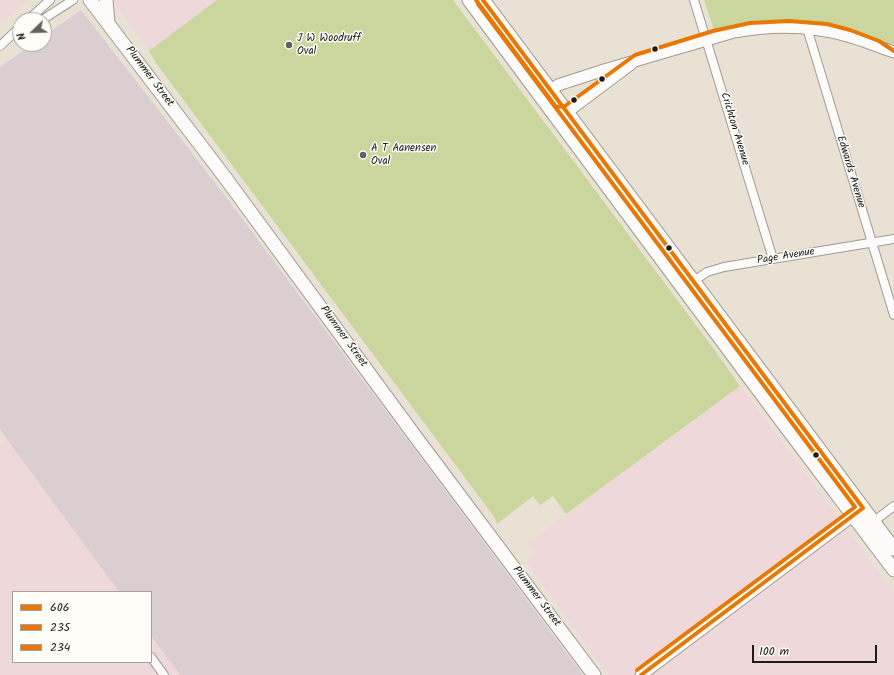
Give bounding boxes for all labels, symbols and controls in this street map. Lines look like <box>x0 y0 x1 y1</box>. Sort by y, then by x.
north arrow <box>12 12 52 52</box>
text: N <box>12 30 32 43</box>
place label: J W Woodruff Oval <box>297 32 361 58</box>
marker: J W Woodruff Oval <box>284 40 294 50</box>
street label: Plummer Street <box>122 44 176 110</box>
unlabelled marker <box>650 44 660 54</box>
unlabelled marker <box>597 74 607 84</box>
street label: Crichton Avenue <box>717 91 751 167</box>
unlabelled marker <box>569 95 579 105</box>
street label: Edwards Avenue <box>833 134 867 210</box>
place label: A T Aanensen Oval <box>371 142 436 168</box>
marker: A T Aanensen Oval <box>358 150 368 160</box>
unlabelled marker <box>664 243 674 253</box>
street label: Page Avenue <box>756 246 816 268</box>
street label: Plummer Street <box>316 304 370 370</box>
unlabelled marker <box>811 450 821 460</box>
street label: Plummer Street <box>509 564 563 630</box>
legend <box>12 591 152 663</box>
text: 606 <box>50 598 69 617</box>
text: 235 <box>50 618 70 637</box>
scale bar <box>754 637 879 663</box>
text: 234 <box>50 638 70 657</box>
text: 100 m <box>759 642 789 661</box>

